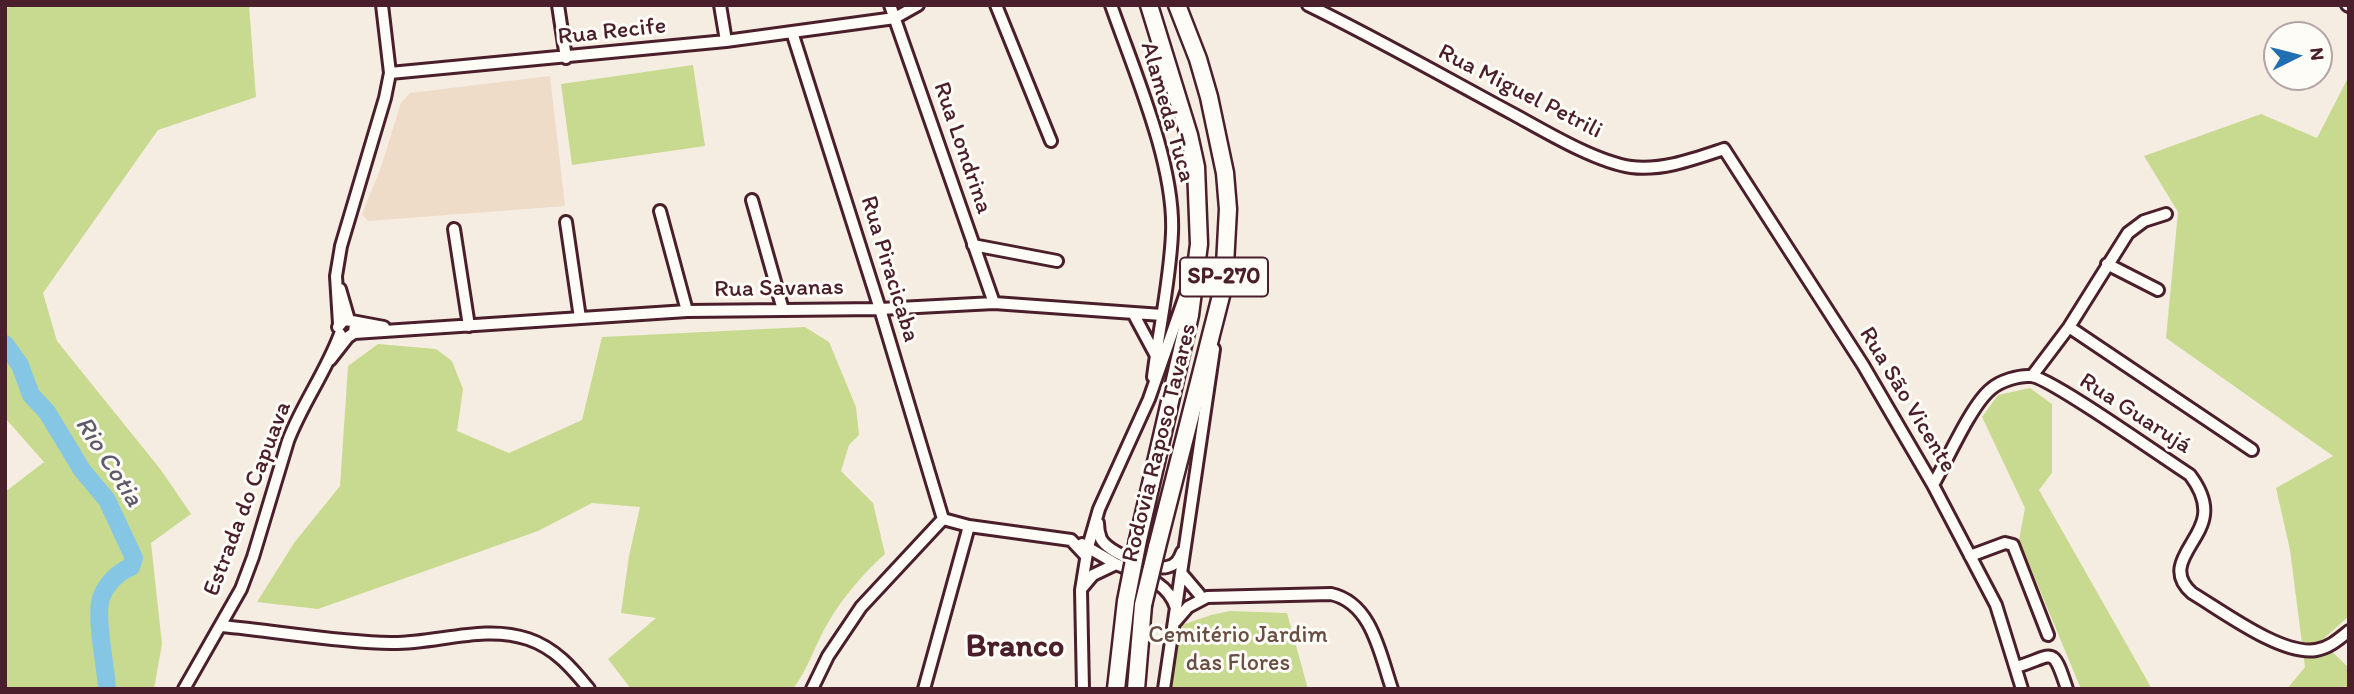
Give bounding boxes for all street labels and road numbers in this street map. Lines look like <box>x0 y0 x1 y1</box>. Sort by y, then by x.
street label: Rua Recife <box>556 12 668 52</box>
street label: Rua Miguel Petrili <box>1433 38 1607 146</box>
street label: Alameda Tuca <box>1133 39 1201 185</box>
street label: Rua Londrina <box>926 78 998 218</box>
street label: Rua Piracicaba <box>853 192 925 346</box>
road number: SP-270 <box>1180 258 1268 296</box>
street label: Rua Savanas <box>714 273 844 305</box>
street label: Rodovia Raposo Tavares <box>1116 321 1204 565</box>
street label: Rua São Vicente <box>1852 322 1962 478</box>
street label: Rua Guarujá <box>2074 367 2196 461</box>
street label: Estrada do Capuava <box>198 398 298 600</box>

